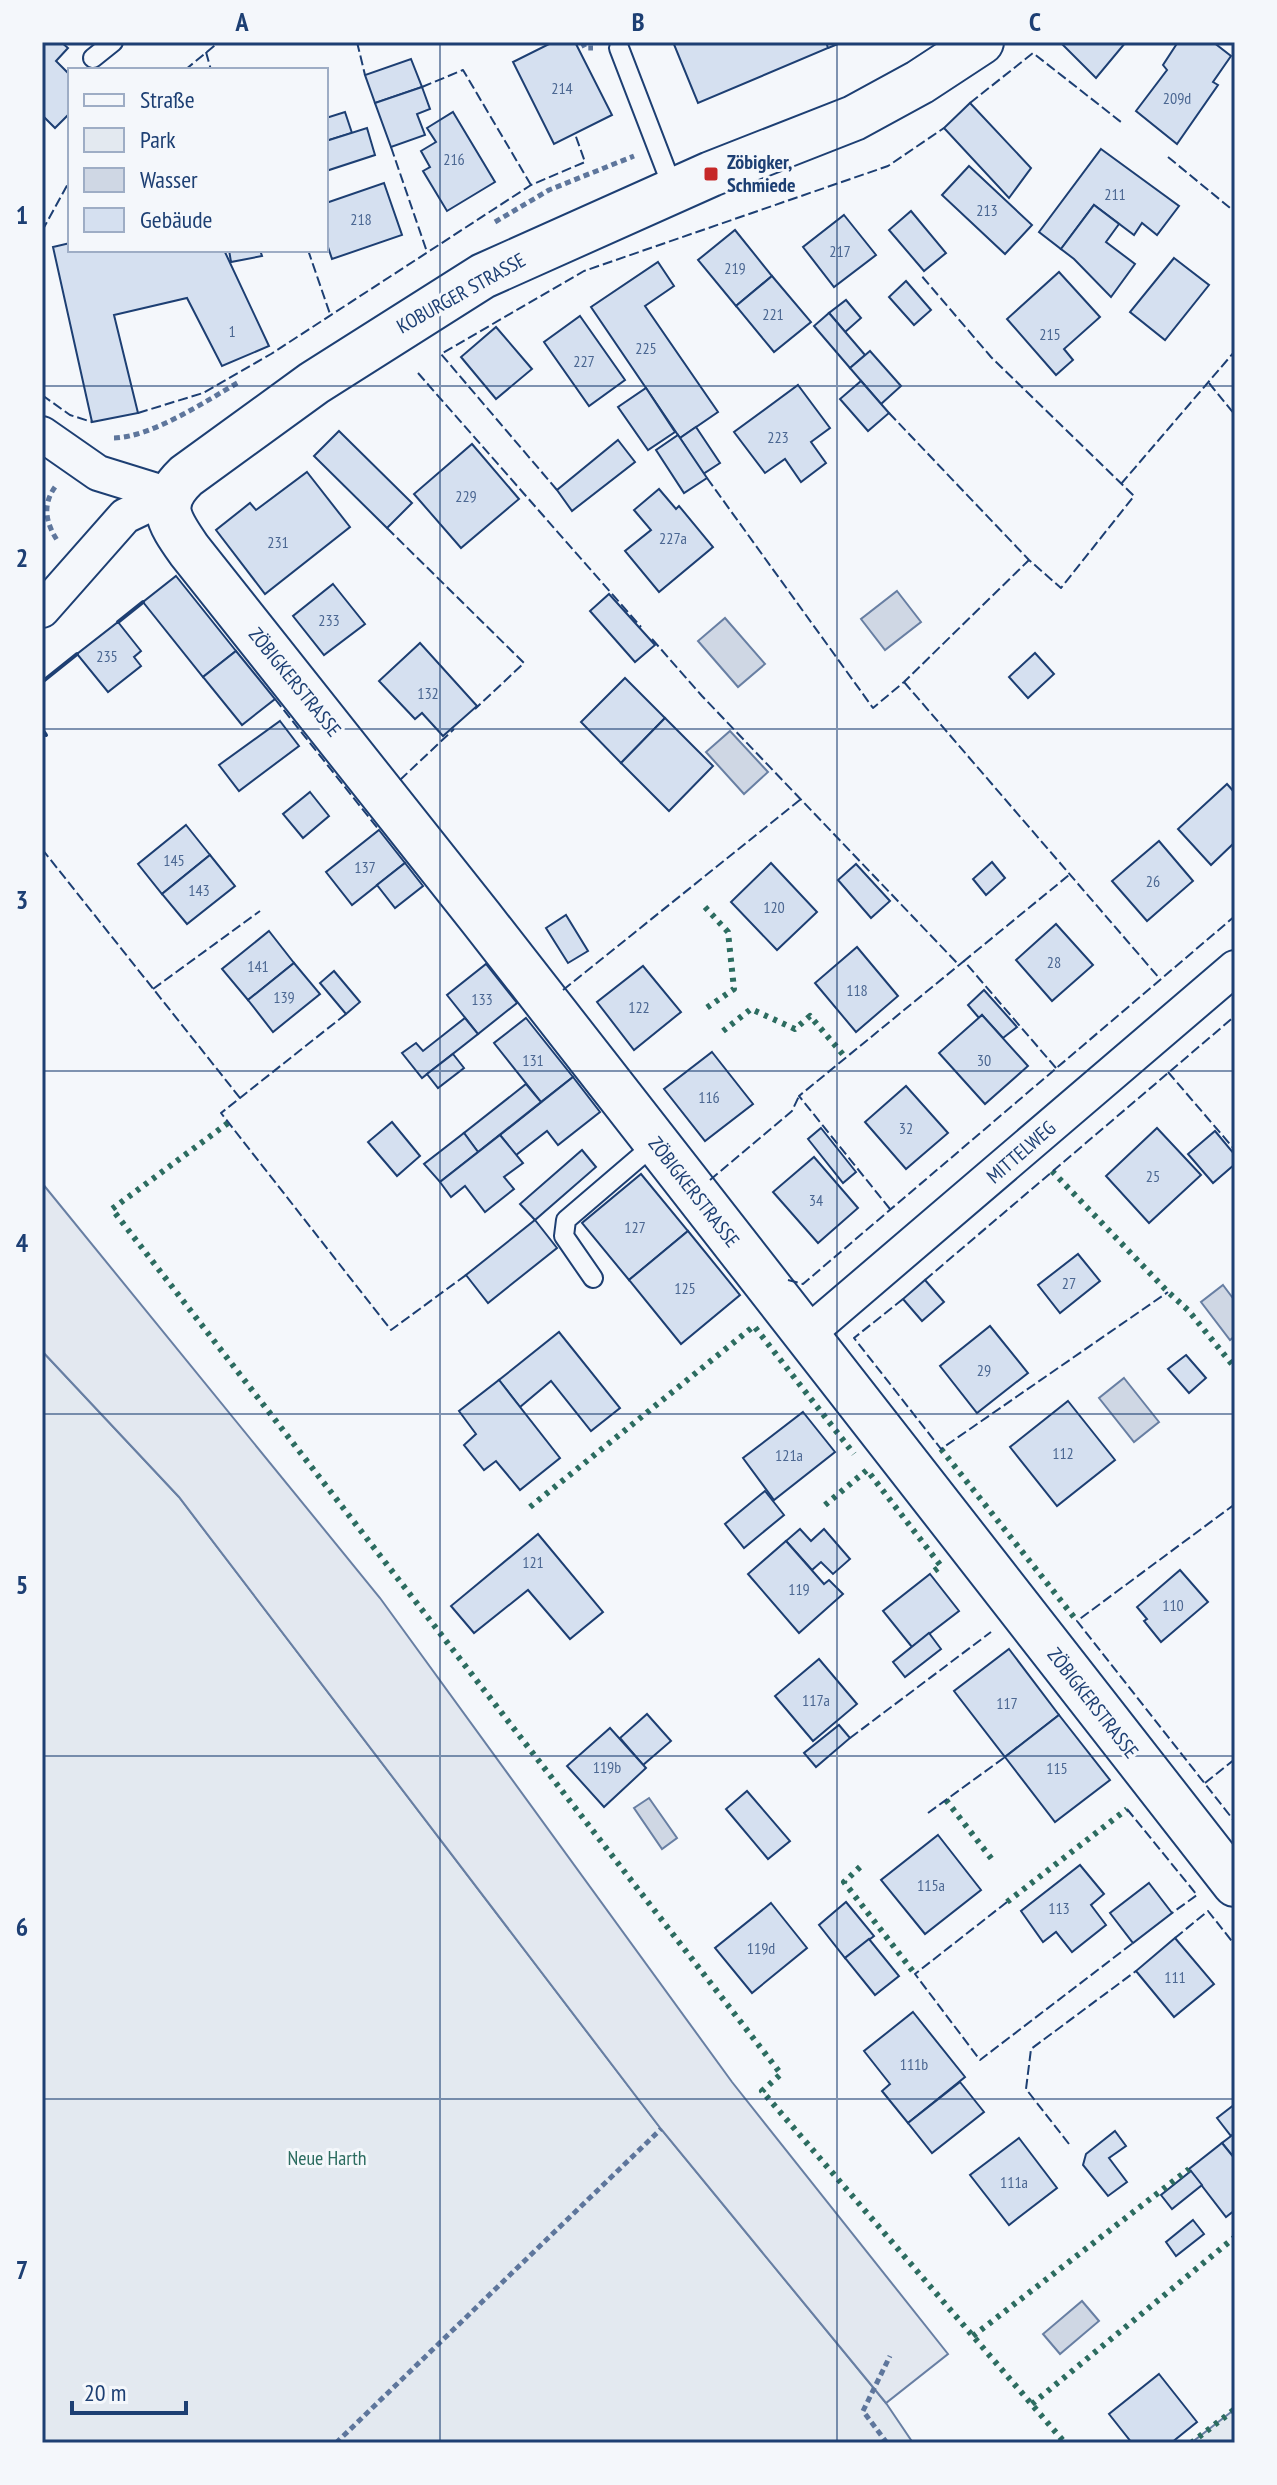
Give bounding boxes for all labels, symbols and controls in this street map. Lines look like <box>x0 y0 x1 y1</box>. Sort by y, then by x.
text: A <box>234 5 249 38</box>
text: B <box>632 5 645 38</box>
text: C <box>1029 5 1041 38</box>
legend <box>68 68 328 252</box>
house number: 214 <box>551 78 573 98</box>
text: Straße <box>140 84 195 115</box>
house number: 209d <box>1163 88 1191 108</box>
text: Park <box>140 124 176 155</box>
house number: 216 <box>443 149 465 169</box>
place label: Zöbigker, Schmiede <box>727 149 796 198</box>
text: Wasser <box>140 164 198 195</box>
marker: Zöbigker, Schmiede <box>702 165 720 183</box>
house number: 211 <box>1104 184 1126 204</box>
text: 1 <box>16 198 28 231</box>
house number: 213 <box>976 200 998 220</box>
text: Gebäude <box>140 204 212 235</box>
house number: 218 <box>350 209 372 229</box>
house number: 217 <box>829 241 851 261</box>
street label: KOBURGER STRASSE <box>392 247 530 339</box>
house number: 219 <box>724 258 746 278</box>
house number: 221 <box>762 304 784 324</box>
house number: 1 <box>228 321 236 341</box>
house number: 215 <box>1039 324 1061 344</box>
house number: 225 <box>635 338 657 358</box>
house number: 227 <box>573 351 595 371</box>
house number: 223 <box>767 427 789 447</box>
house number: 229 <box>455 486 477 506</box>
house number: 227a <box>659 528 687 548</box>
house number: 231 <box>267 532 289 552</box>
text: 2 <box>16 541 28 574</box>
house number: 233 <box>318 610 340 630</box>
street label: ZÖBIGKERSTRASSE <box>243 622 347 742</box>
house number: 235 <box>96 646 118 666</box>
house number: 132 <box>417 683 439 703</box>
house number: 145 <box>163 850 185 870</box>
house number: 137 <box>354 857 376 877</box>
house number: 26 <box>1146 871 1160 891</box>
house number: 143 <box>188 880 210 900</box>
text: 3 <box>16 883 28 916</box>
house number: 120 <box>763 897 785 917</box>
house number: 28 <box>1047 952 1061 972</box>
house number: 141 <box>247 956 269 976</box>
house number: 118 <box>846 980 868 1000</box>
house number: 139 <box>273 987 295 1007</box>
house number: 133 <box>471 989 493 1009</box>
house number: 122 <box>628 997 650 1017</box>
house number: 131 <box>522 1050 544 1070</box>
house number: 30 <box>977 1050 991 1070</box>
house number: 116 <box>698 1087 720 1107</box>
street label: MITTELWEG <box>981 1115 1061 1189</box>
house number: 32 <box>899 1118 913 1138</box>
street label: ZÖBIGKERSTRASSE <box>643 1132 745 1252</box>
house number: 25 <box>1146 1166 1160 1186</box>
house number: 34 <box>809 1190 823 1210</box>
house number: 127 <box>624 1217 646 1237</box>
text: 4 <box>16 1226 29 1259</box>
house number: 27 <box>1062 1273 1076 1293</box>
house number: 125 <box>674 1278 696 1298</box>
house number: 29 <box>977 1360 991 1380</box>
house number: 112 <box>1052 1443 1074 1463</box>
house number: 121a <box>775 1445 803 1465</box>
house number: 121 <box>522 1552 544 1572</box>
text: 5 <box>16 1568 28 1601</box>
house number: 119 <box>788 1579 810 1599</box>
house number: 110 <box>1162 1595 1184 1615</box>
street label: ZÖBIGKERSTRASSE <box>1042 1643 1144 1763</box>
house number: 117a <box>802 1690 830 1710</box>
house number: 117 <box>996 1693 1018 1713</box>
house number: 119b <box>593 1757 621 1777</box>
house number: 115 <box>1046 1758 1068 1778</box>
house number: 115a <box>917 1875 945 1895</box>
house number: 113 <box>1048 1898 1070 1918</box>
text: 6 <box>16 1910 28 1943</box>
house number: 119d <box>747 1938 775 1958</box>
house number: 111 <box>1164 1967 1186 1987</box>
house number: 111b <box>900 2054 928 2074</box>
park label: Neue Harth <box>287 2145 367 2171</box>
house number: 111a <box>1000 2172 1028 2192</box>
text: 7 <box>16 2253 28 2286</box>
scale bar <box>72 2365 186 2415</box>
text: 20 m <box>84 2377 126 2408</box>

